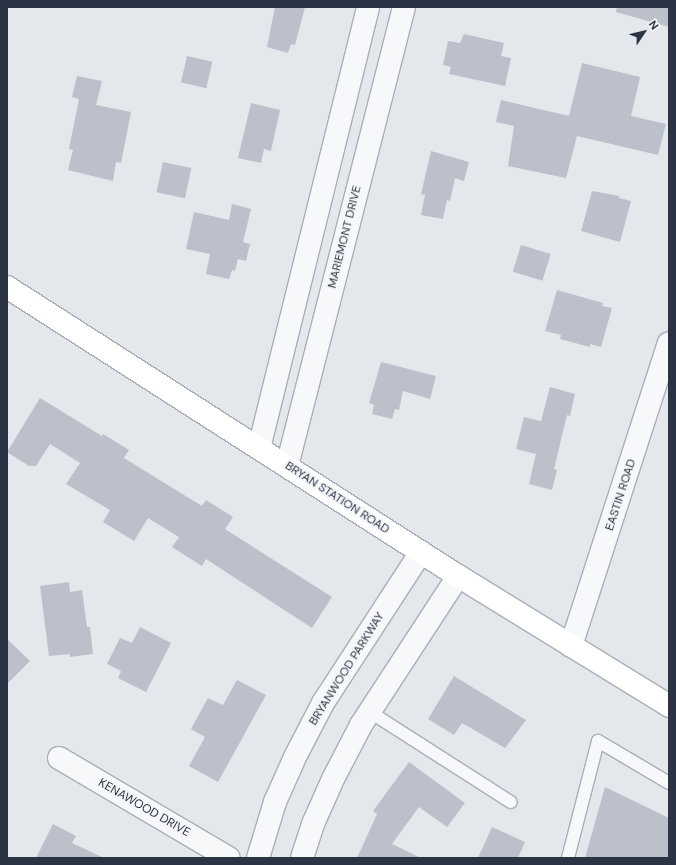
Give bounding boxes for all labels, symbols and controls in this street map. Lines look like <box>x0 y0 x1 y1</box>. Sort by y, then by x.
north arrow <box>624 12 664 52</box>
text: N <box>646 18 662 32</box>
street label: MARIEMONT DRIVE <box>325 184 365 290</box>
street label: EASTIN ROAD <box>603 457 639 533</box>
street label: BRYAN STATION ROAD <box>282 459 392 537</box>
street label: BRYANWOOD PARKWAY <box>306 610 388 728</box>
street label: KENAWOOD DRIVE <box>96 776 192 840</box>

